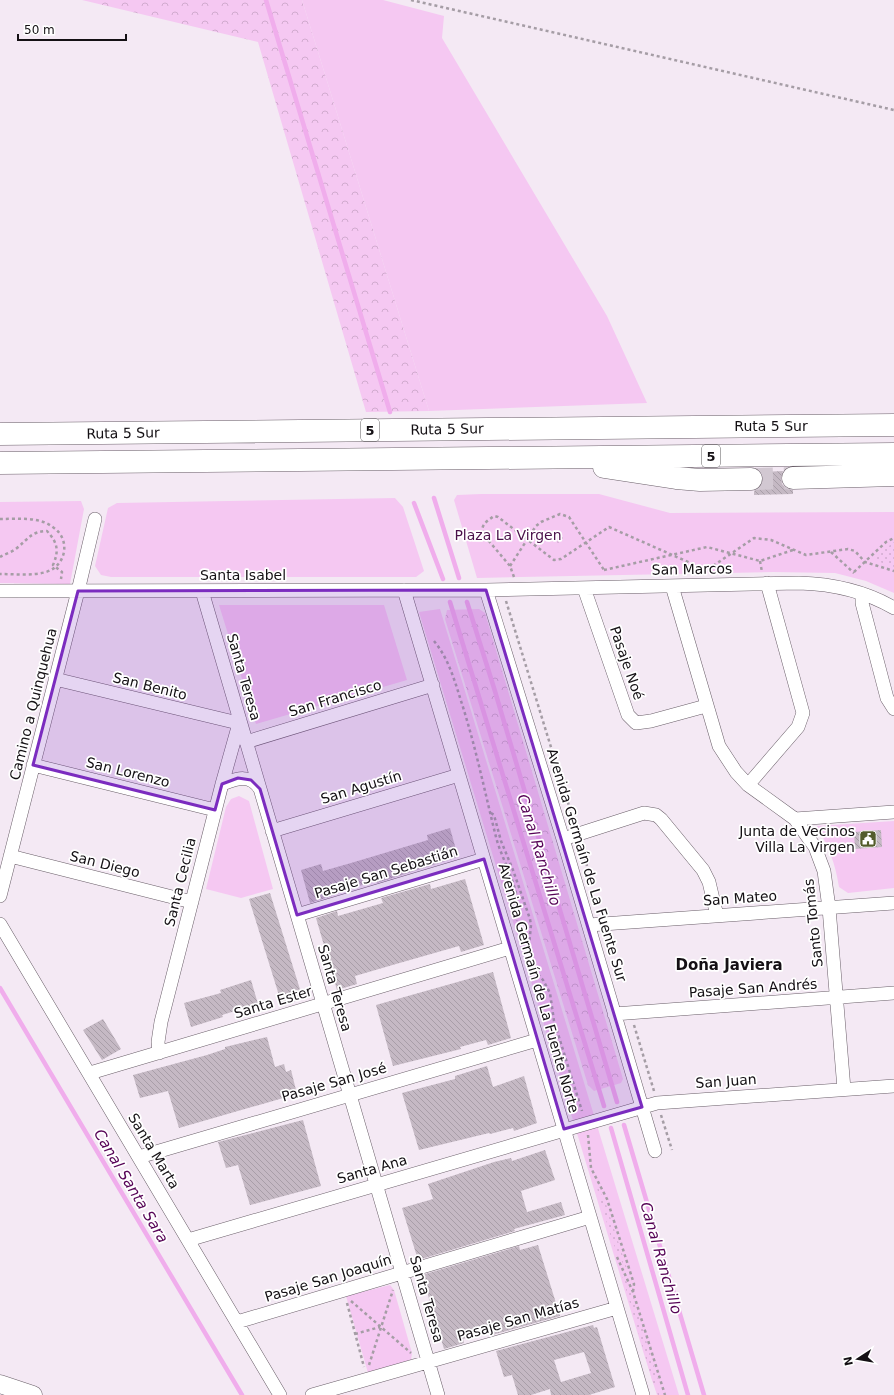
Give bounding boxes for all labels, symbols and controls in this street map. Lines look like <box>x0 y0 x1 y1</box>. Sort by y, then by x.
scale bar <box>18 16 126 42</box>
text: 50 m <box>24 23 55 37</box>
street label: Ruta 5 Sur <box>734 418 808 434</box>
road number: 5 <box>361 419 379 441</box>
street label: Ruta 5 Sur <box>410 420 484 438</box>
street label: Ruta 5 Sur <box>86 424 160 442</box>
road number: 5 <box>702 445 720 467</box>
park label: Plaza La Virgen <box>454 527 562 543</box>
street label: San Marcos <box>652 560 732 578</box>
street label: Santa Isabel <box>200 567 286 583</box>
street label: Pasaje Noé <box>607 624 647 702</box>
street label: Camino a Quinquehua <box>6 626 60 782</box>
street label: Santa Teresa <box>224 632 264 722</box>
street label: San Benito <box>111 669 189 703</box>
street label: San Francisco <box>287 676 383 720</box>
street label: Avenida Germaín de La Fuente Sur <box>544 746 630 984</box>
street label: San Lorenzo <box>84 754 172 790</box>
street label: San Agustín <box>319 767 403 807</box>
water label: Canal Ranchillo <box>513 792 565 908</box>
place label: Junta de Vecinos Villa La Virgen <box>738 823 855 855</box>
public building icon: Junta de Vecinos Villa La Virgen <box>858 829 878 849</box>
street label: Santa Cecilia <box>161 836 199 928</box>
street label: Pasaje San Sebastián <box>312 843 460 901</box>
street label: San Diego <box>68 848 142 880</box>
street label: Avenida Germaín de La Fuente Norte <box>496 861 582 1115</box>
street label: Santo Tomás <box>800 878 826 968</box>
street label: San Mateo <box>702 887 778 909</box>
street label: Santa Teresa <box>315 943 355 1033</box>
district label: Doña Javiera <box>675 956 783 974</box>
street label: Pasaje San Andrés <box>688 976 818 1000</box>
street label: Santa Ester <box>232 982 314 1021</box>
street label: Pasaje San José <box>280 1059 388 1105</box>
street label: San Juan <box>695 1071 757 1091</box>
street label: Santa Marta <box>125 1110 183 1192</box>
water label: Canal Santa Sara <box>90 1126 172 1246</box>
street label: Santa Ana <box>335 1151 409 1187</box>
water label: Canal Ranchillo <box>636 1200 686 1316</box>
street label: Pasaje San Joaquín <box>263 1251 393 1305</box>
street label: Santa Teresa <box>407 1254 447 1344</box>
street label: Pasaje San Matías <box>455 1294 581 1344</box>
north arrow <box>838 1339 878 1379</box>
text: N <box>841 1355 856 1367</box>

